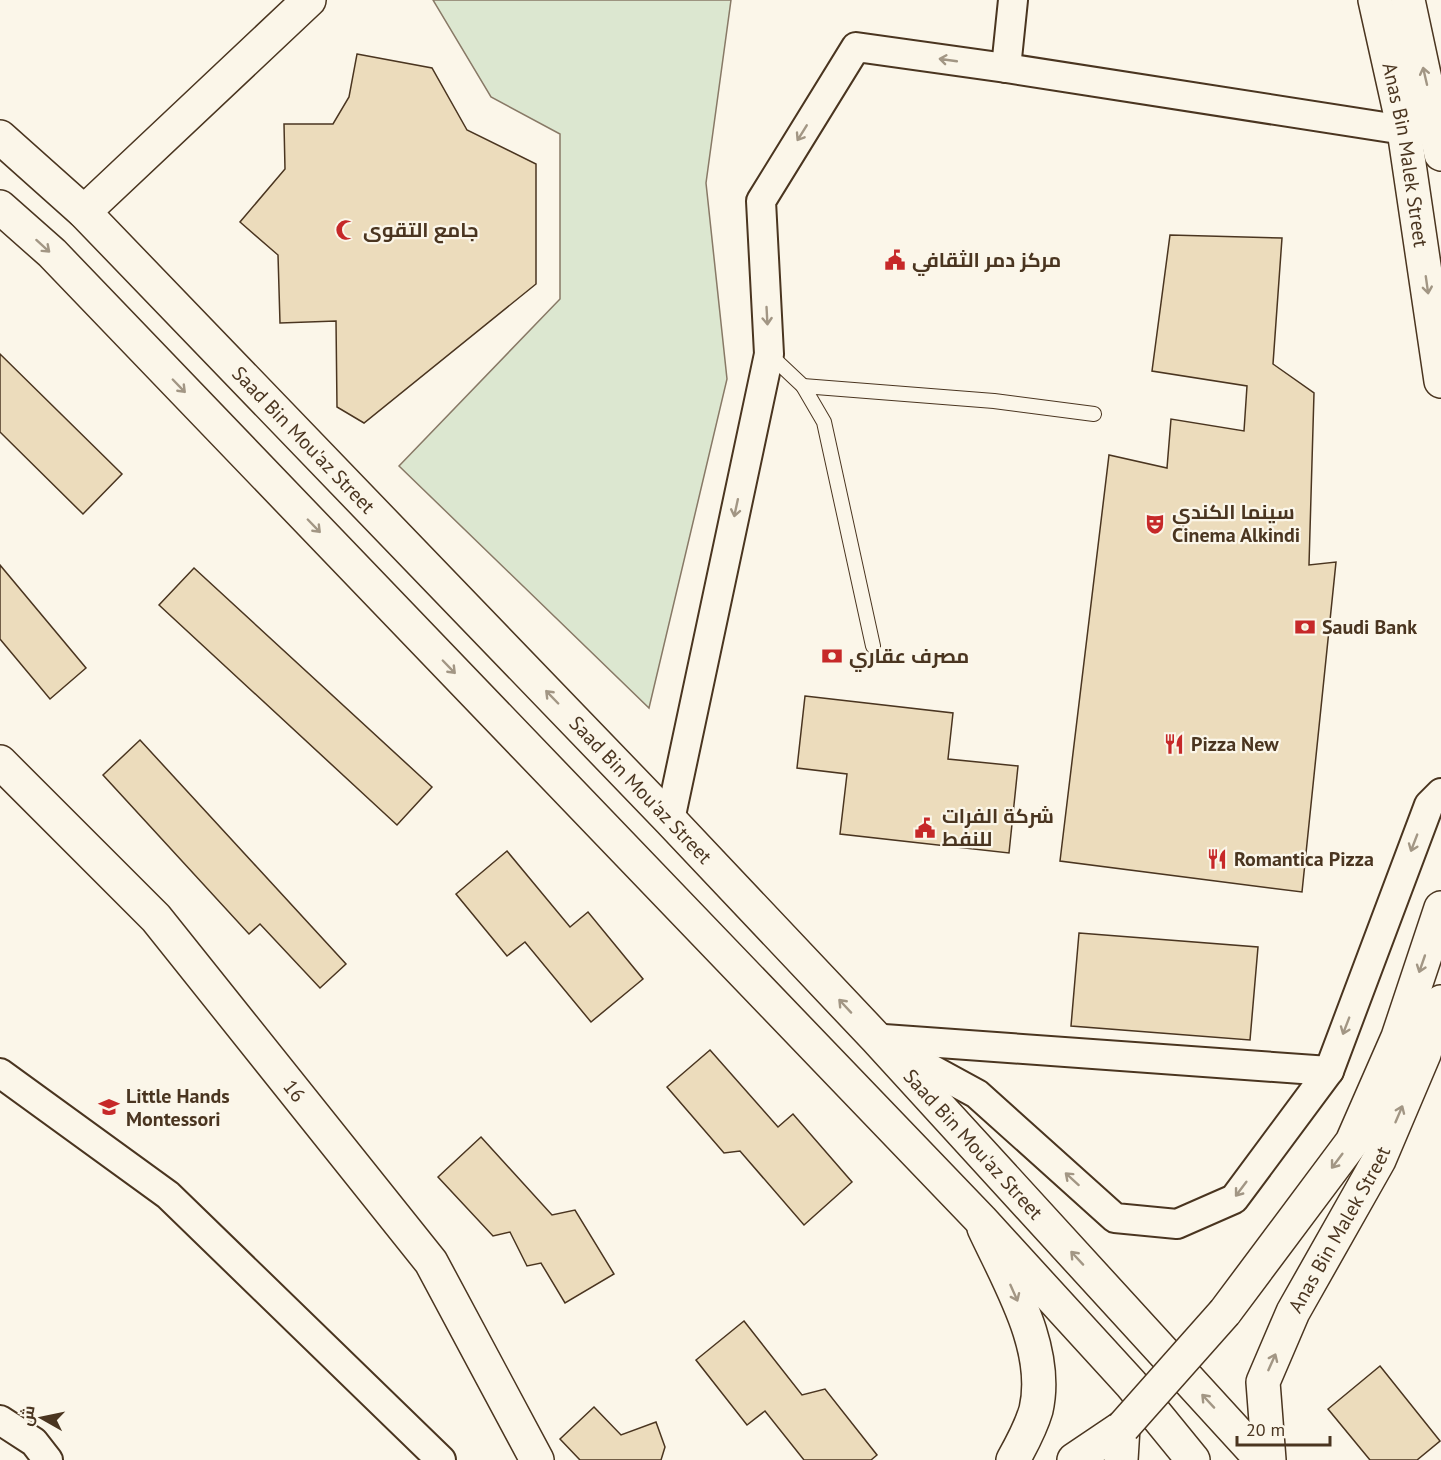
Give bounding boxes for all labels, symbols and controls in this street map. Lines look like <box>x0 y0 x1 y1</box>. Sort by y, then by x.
one-way arrow <box>939 54 959 65</box>
street label: Anas Bin Malek Street <box>1376 60 1434 249</box>
one-way arrow <box>1419 67 1431 86</box>
one-way arrow <box>796 124 808 141</box>
place label: جامع التقوى <box>363 217 478 244</box>
mosque icon: جامع التقوى <box>334 218 358 242</box>
one-way arrow <box>36 239 51 253</box>
place label: مركز دمر الثقافي <box>912 247 1061 276</box>
public building icon: مركز دمر الثقافي <box>883 248 907 272</box>
one-way arrow <box>1421 274 1432 294</box>
one-way arrow <box>761 306 772 326</box>
street label: Saad Bin Mou'az Street <box>226 361 381 519</box>
one-way arrow <box>172 378 186 393</box>
one-way arrow <box>730 497 741 517</box>
place label: سينما الكندي Cinema Alkindi <box>1172 499 1300 548</box>
theatre icon: سينما الكندي Cinema Alkindi <box>1143 512 1167 536</box>
one-way arrow <box>307 519 321 534</box>
place label: Saudi Bank <box>1322 614 1417 640</box>
bank icon: Saudi Bank <box>1293 615 1317 639</box>
place label: مصرف عقاري <box>849 643 969 672</box>
bank icon: مصرف عقاري <box>820 644 844 668</box>
one-way arrow <box>442 659 456 674</box>
one-way arrow <box>545 690 559 705</box>
street label: Saad Bin Mou'az Street <box>564 710 718 869</box>
place label: Pizza New <box>1191 731 1279 757</box>
restaurant icon: Pizza New <box>1162 732 1186 756</box>
place label: شركة الفرات للنفط <box>942 803 1054 852</box>
public building icon: شركة الفرات للنفط <box>913 816 937 840</box>
one-way arrow <box>1408 834 1419 852</box>
place label: Romantica Pizza <box>1234 846 1374 872</box>
restaurant icon: Romantica Pizza <box>1205 847 1229 871</box>
one-way arrow <box>1416 954 1427 973</box>
one-way arrow <box>838 999 852 1014</box>
one-way arrow <box>1339 1016 1350 1035</box>
street label: Saad Bin Mou'az Street <box>898 1064 1049 1225</box>
street label: 16 <box>277 1074 311 1108</box>
place label: Little Hands Montessori <box>126 1083 230 1132</box>
school or university icon: Little Hands Montessori <box>97 1095 121 1119</box>
one-way arrow <box>1394 1105 1405 1123</box>
street label: Anas Bin Malek Street <box>1282 1142 1396 1317</box>
one-way arrow <box>1331 1153 1344 1169</box>
one-way arrow <box>1065 1172 1080 1186</box>
one-way arrow <box>1235 1181 1248 1197</box>
one-way arrow <box>1069 1250 1084 1265</box>
one-way arrow <box>1009 1284 1020 1302</box>
one-way arrow <box>1267 1353 1278 1371</box>
north arrow <box>12 1388 72 1448</box>
one-way arrow <box>1201 1394 1215 1409</box>
text: ش <box>16 1404 39 1427</box>
scale bar <box>1237 1409 1330 1447</box>
text: 20 m <box>1246 1418 1285 1441</box>

